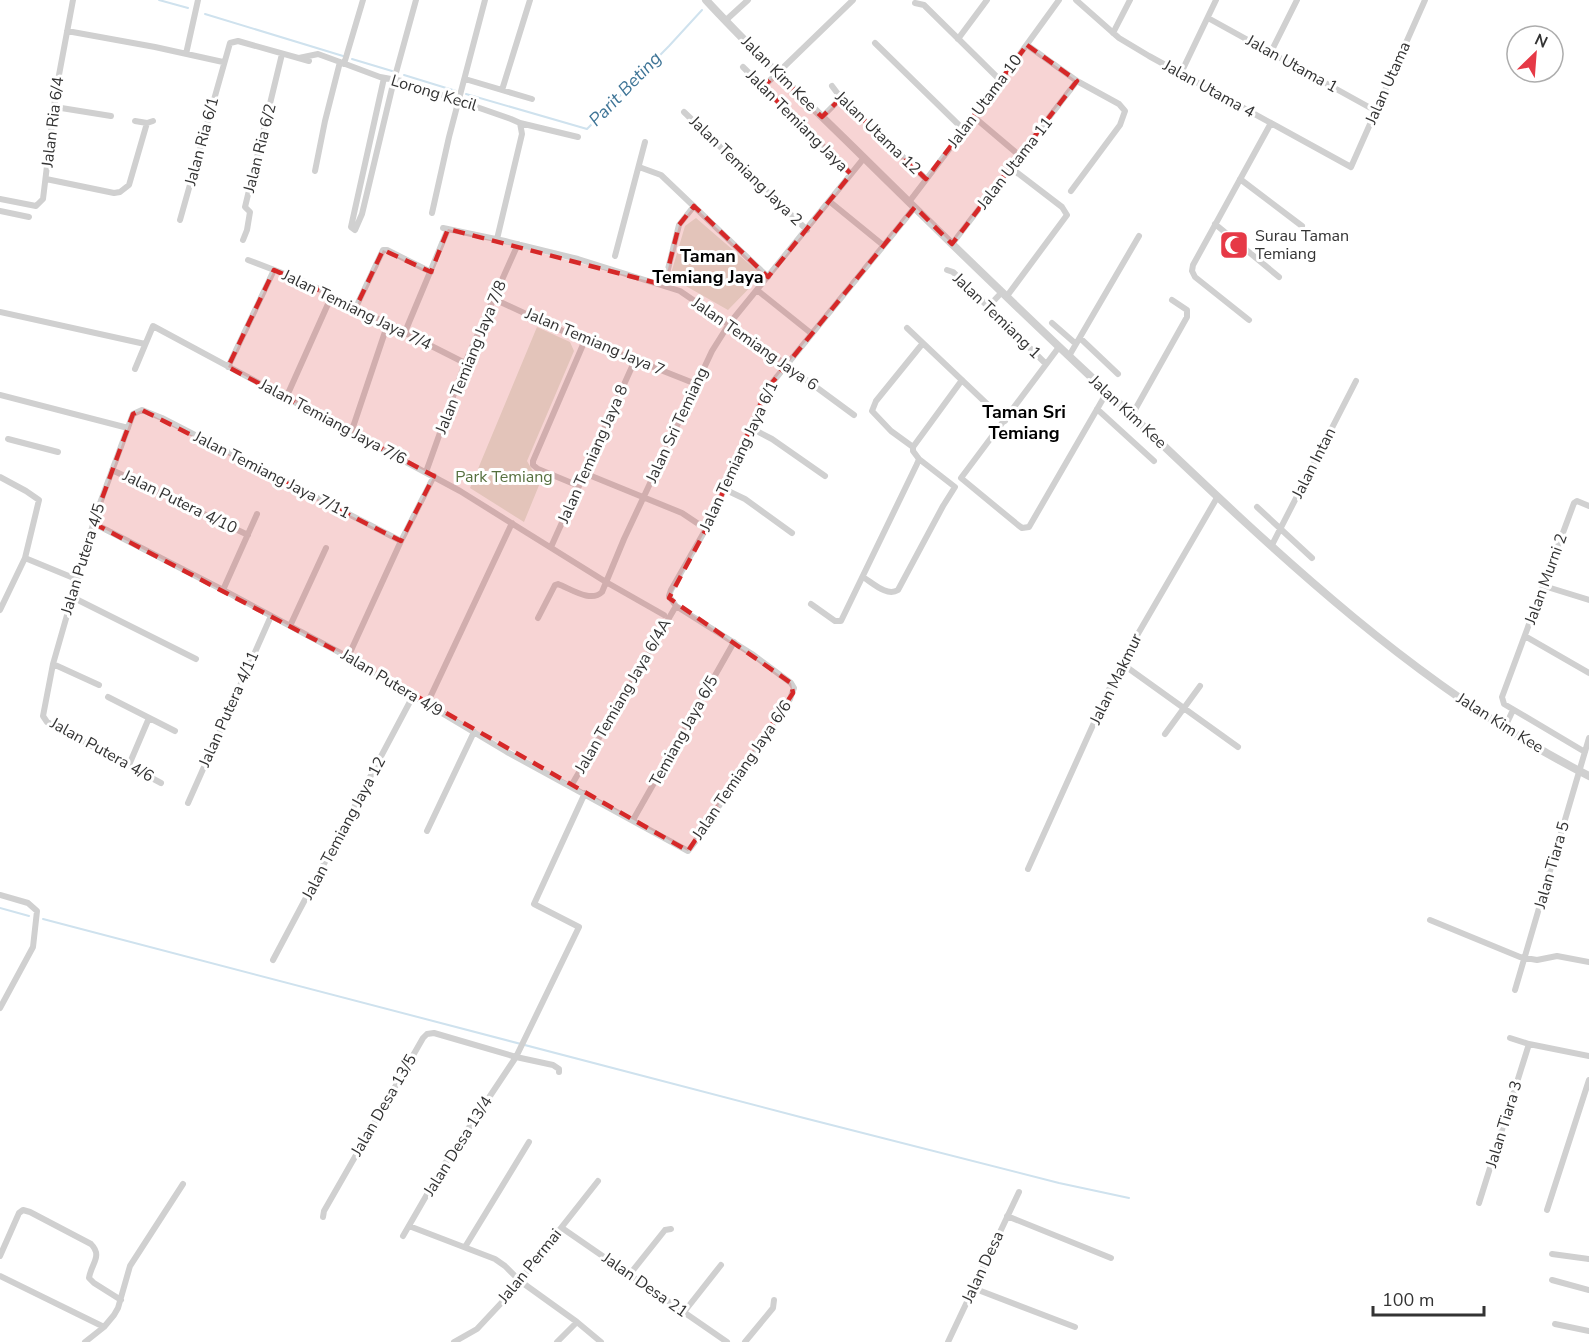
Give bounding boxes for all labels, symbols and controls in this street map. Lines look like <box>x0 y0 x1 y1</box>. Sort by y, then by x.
north arrow <box>1505 24 1565 84</box>
street label: Jalan Utama 1 <box>1241 29 1342 98</box>
text: N <box>1531 29 1551 54</box>
street label: Jalan Kim Kee <box>736 31 822 117</box>
street label: Jalan Utama <box>1360 38 1416 129</box>
water label: Parit Beting <box>583 46 667 132</box>
street label: Jalan Utama 10 <box>942 50 1027 153</box>
street label: Jalan Utama 4 <box>1158 54 1259 123</box>
street label: Jalan Temiang Jaya <box>741 65 853 177</box>
street label: Lorong Kecil <box>388 69 480 117</box>
street label: Jalan Ria 6/4 <box>36 75 69 169</box>
street label: Jalan Utama 12 <box>830 86 926 180</box>
street label: Jalan Ria 6/1 <box>179 94 224 189</box>
street label: Jalan Ria 6/2 <box>238 101 282 196</box>
street label: Jalan Temiang Jaya 2 <box>684 111 807 231</box>
street label: Jalan Utama 11 <box>971 112 1058 214</box>
place label: Surau Taman Temiang <box>1255 225 1349 265</box>
mosque icon: Surau Taman Temiang <box>1218 229 1250 261</box>
district label: Taman Temiang Jaya <box>652 244 764 289</box>
street label: Jalan Temiang Jaya 7/4 <box>278 264 436 356</box>
street label: Jalan Temiang 1 <box>947 267 1046 364</box>
street label: Jalan Temiang Jaya 7/8 <box>430 277 512 438</box>
street label: Jalan Temiang Jaya 6 <box>687 292 822 396</box>
street label: Jalan Temiang Jaya 7 <box>521 302 668 381</box>
street label: Jalan Sri Temiang <box>640 364 713 487</box>
street label: Jalan Kim Kee <box>1084 370 1172 454</box>
street label: Jalan Temiang Jaya 7/6 <box>255 373 410 470</box>
street label: Jalan Temiang Jaya 6/1 <box>694 377 784 536</box>
street label: Jalan Temiang Jaya 8 <box>552 381 633 528</box>
district label: Taman Sri Temiang <box>982 400 1066 445</box>
street label: Jalan Intan <box>1286 424 1341 503</box>
street label: Jalan Temiang Jaya 7/11 <box>189 425 354 524</box>
street label: Jalan Putera 4/10 <box>118 464 241 539</box>
park label: Park Temiang <box>455 466 553 488</box>
street label: Jalan Putera 4/5 <box>55 501 110 618</box>
street label: Jalan Murni 2 <box>1519 531 1573 628</box>
street label: Jalan Temiang Jaya 6/4A <box>569 614 676 778</box>
street label: Jalan Makmur <box>1084 630 1148 729</box>
street label: Jalan Putera 4/9 <box>336 643 447 722</box>
street label: Jalan Putera 4/11 <box>193 648 264 771</box>
street label: Temiang Jaya 6/5 <box>644 672 724 790</box>
street label: Jalan Kim Kee <box>1452 687 1548 758</box>
street label: Jalan Temiang Jaya 6/6 <box>687 696 797 845</box>
street label: Jalan Putera 4/6 <box>45 712 158 788</box>
street label: Jalan Temiang Jaya 12 <box>297 753 391 904</box>
street label: Jalan Tiara 5 <box>1529 819 1575 912</box>
street label: Jalan Desa 13/5 <box>345 1050 422 1161</box>
street label: Jalan Tiara 3 <box>1480 1078 1528 1171</box>
street label: Jalan Desa 13/4 <box>418 1091 498 1201</box>
street label: Jalan Permai <box>493 1224 567 1309</box>
street label: Jalan Desa <box>956 1228 1009 1307</box>
street label: Jalan Desa 21 <box>597 1247 692 1323</box>
scale bar <box>1373 1279 1484 1317</box>
text: 100 m <box>1382 1288 1434 1312</box>

